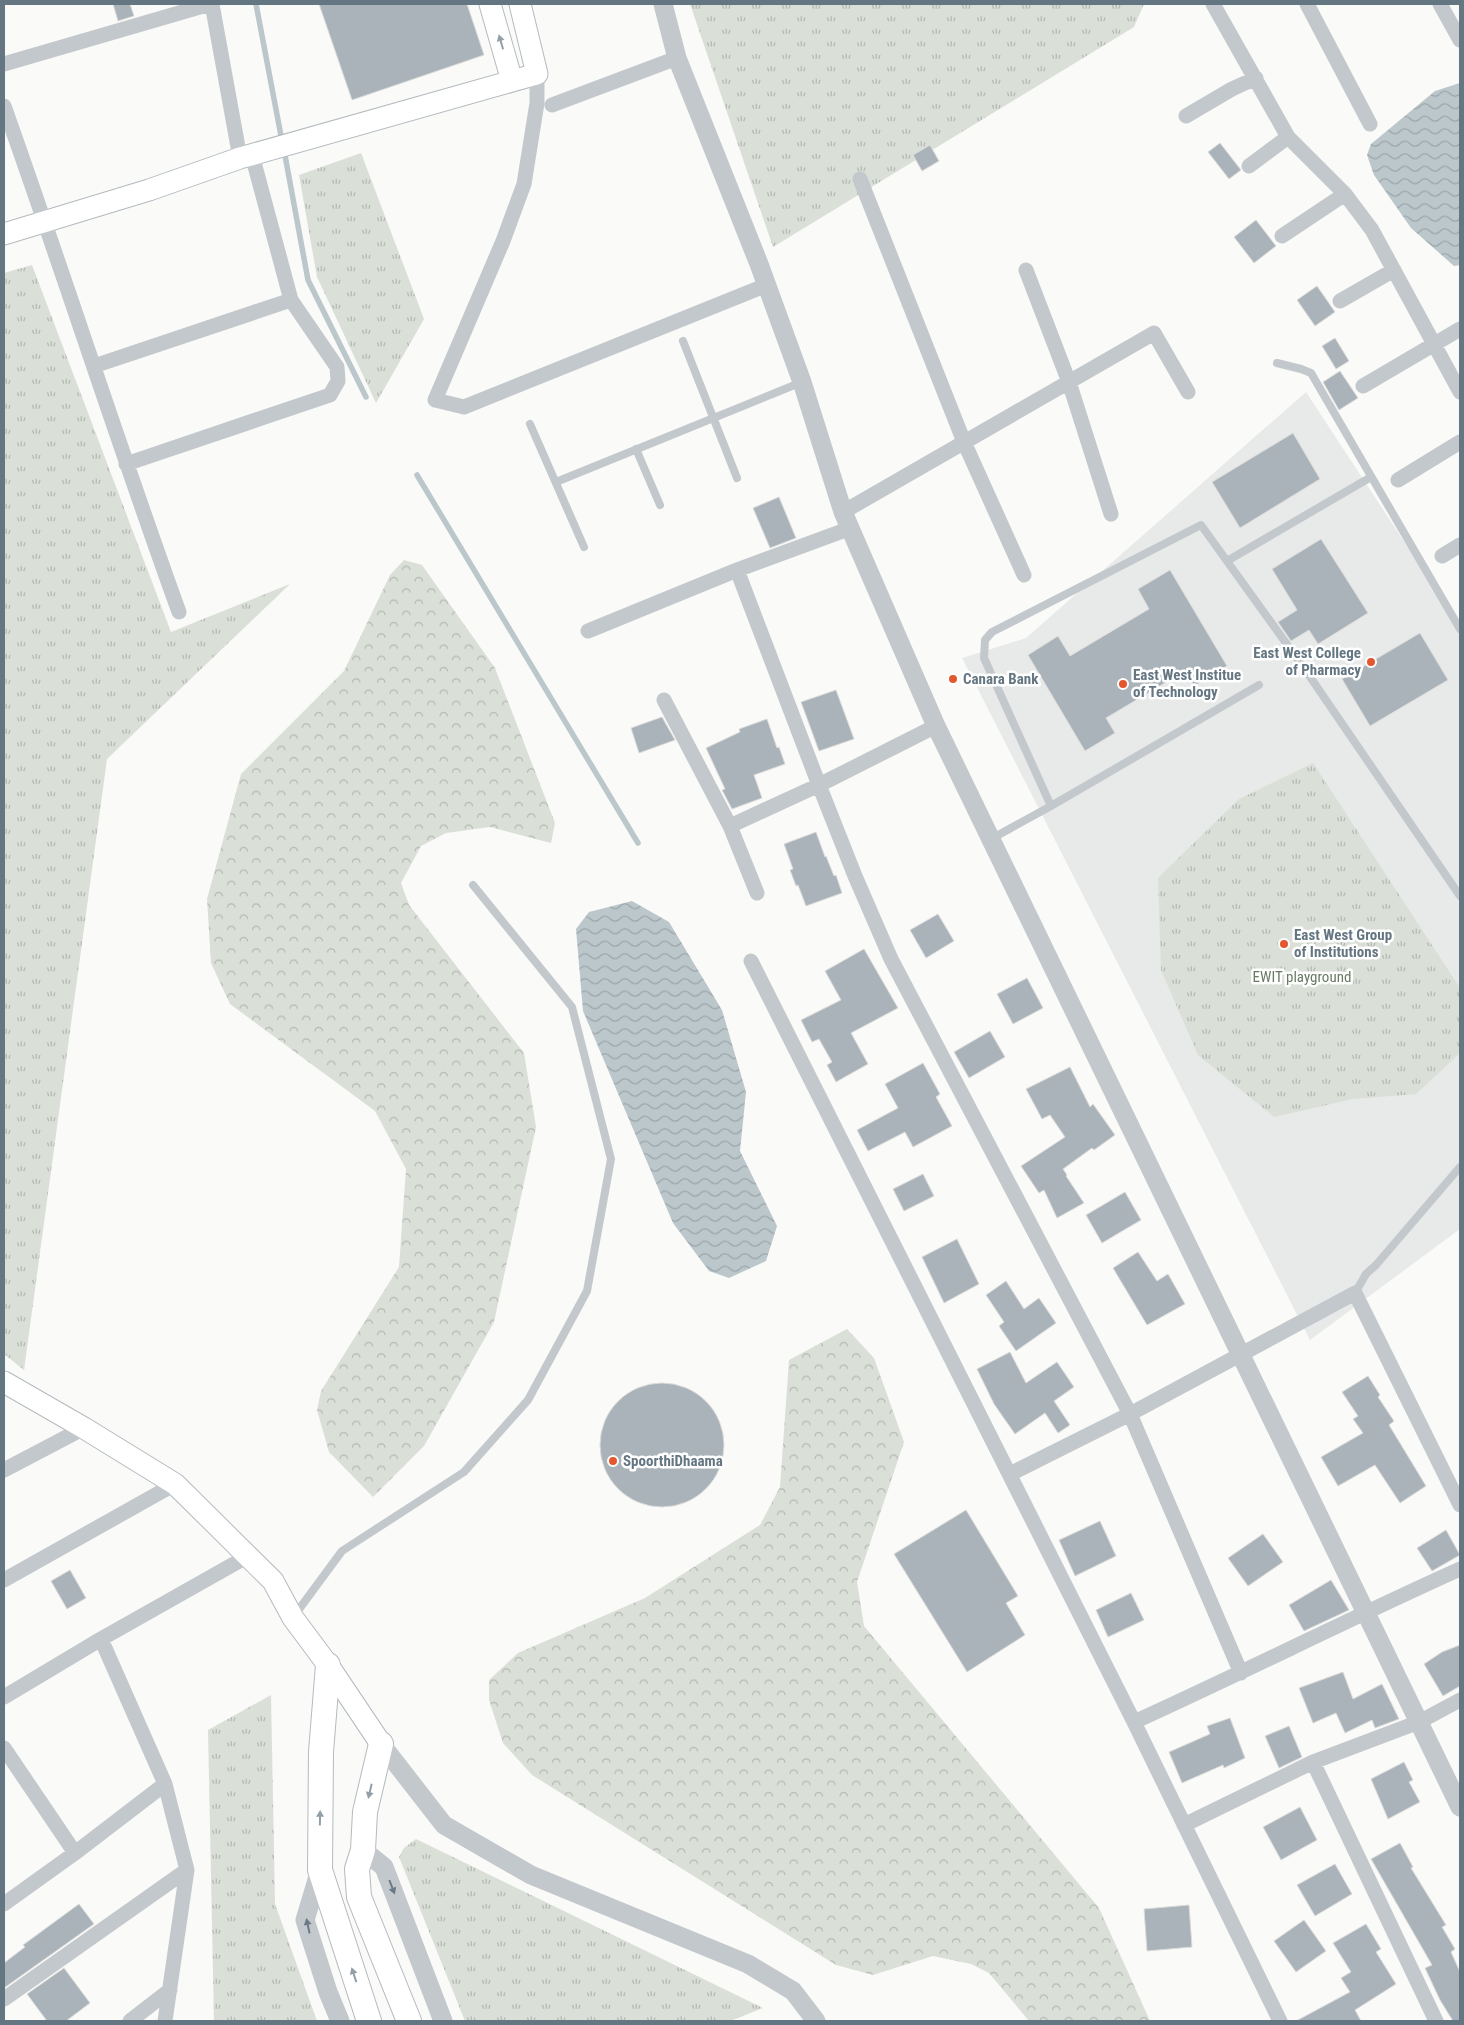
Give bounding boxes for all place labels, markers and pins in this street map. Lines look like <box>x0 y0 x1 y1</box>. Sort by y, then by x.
place label: East West College of Pharmacy <box>1253 644 1361 679</box>
marker: East West College of Pharmacy <box>1365 656 1377 668</box>
place label: East West Institue of Technology <box>1133 666 1241 701</box>
place label: Canara Bank <box>963 670 1039 688</box>
marker: Canara Bank <box>947 673 959 685</box>
marker: East West Institue of Technology <box>1117 678 1129 690</box>
place label: East West Group of Institutions <box>1294 926 1392 961</box>
marker: East West Group of Institutions <box>1278 938 1290 950</box>
place label: SpoorthiDhaama <box>623 1452 723 1470</box>
marker: SpoorthiDhaama <box>607 1455 619 1467</box>

